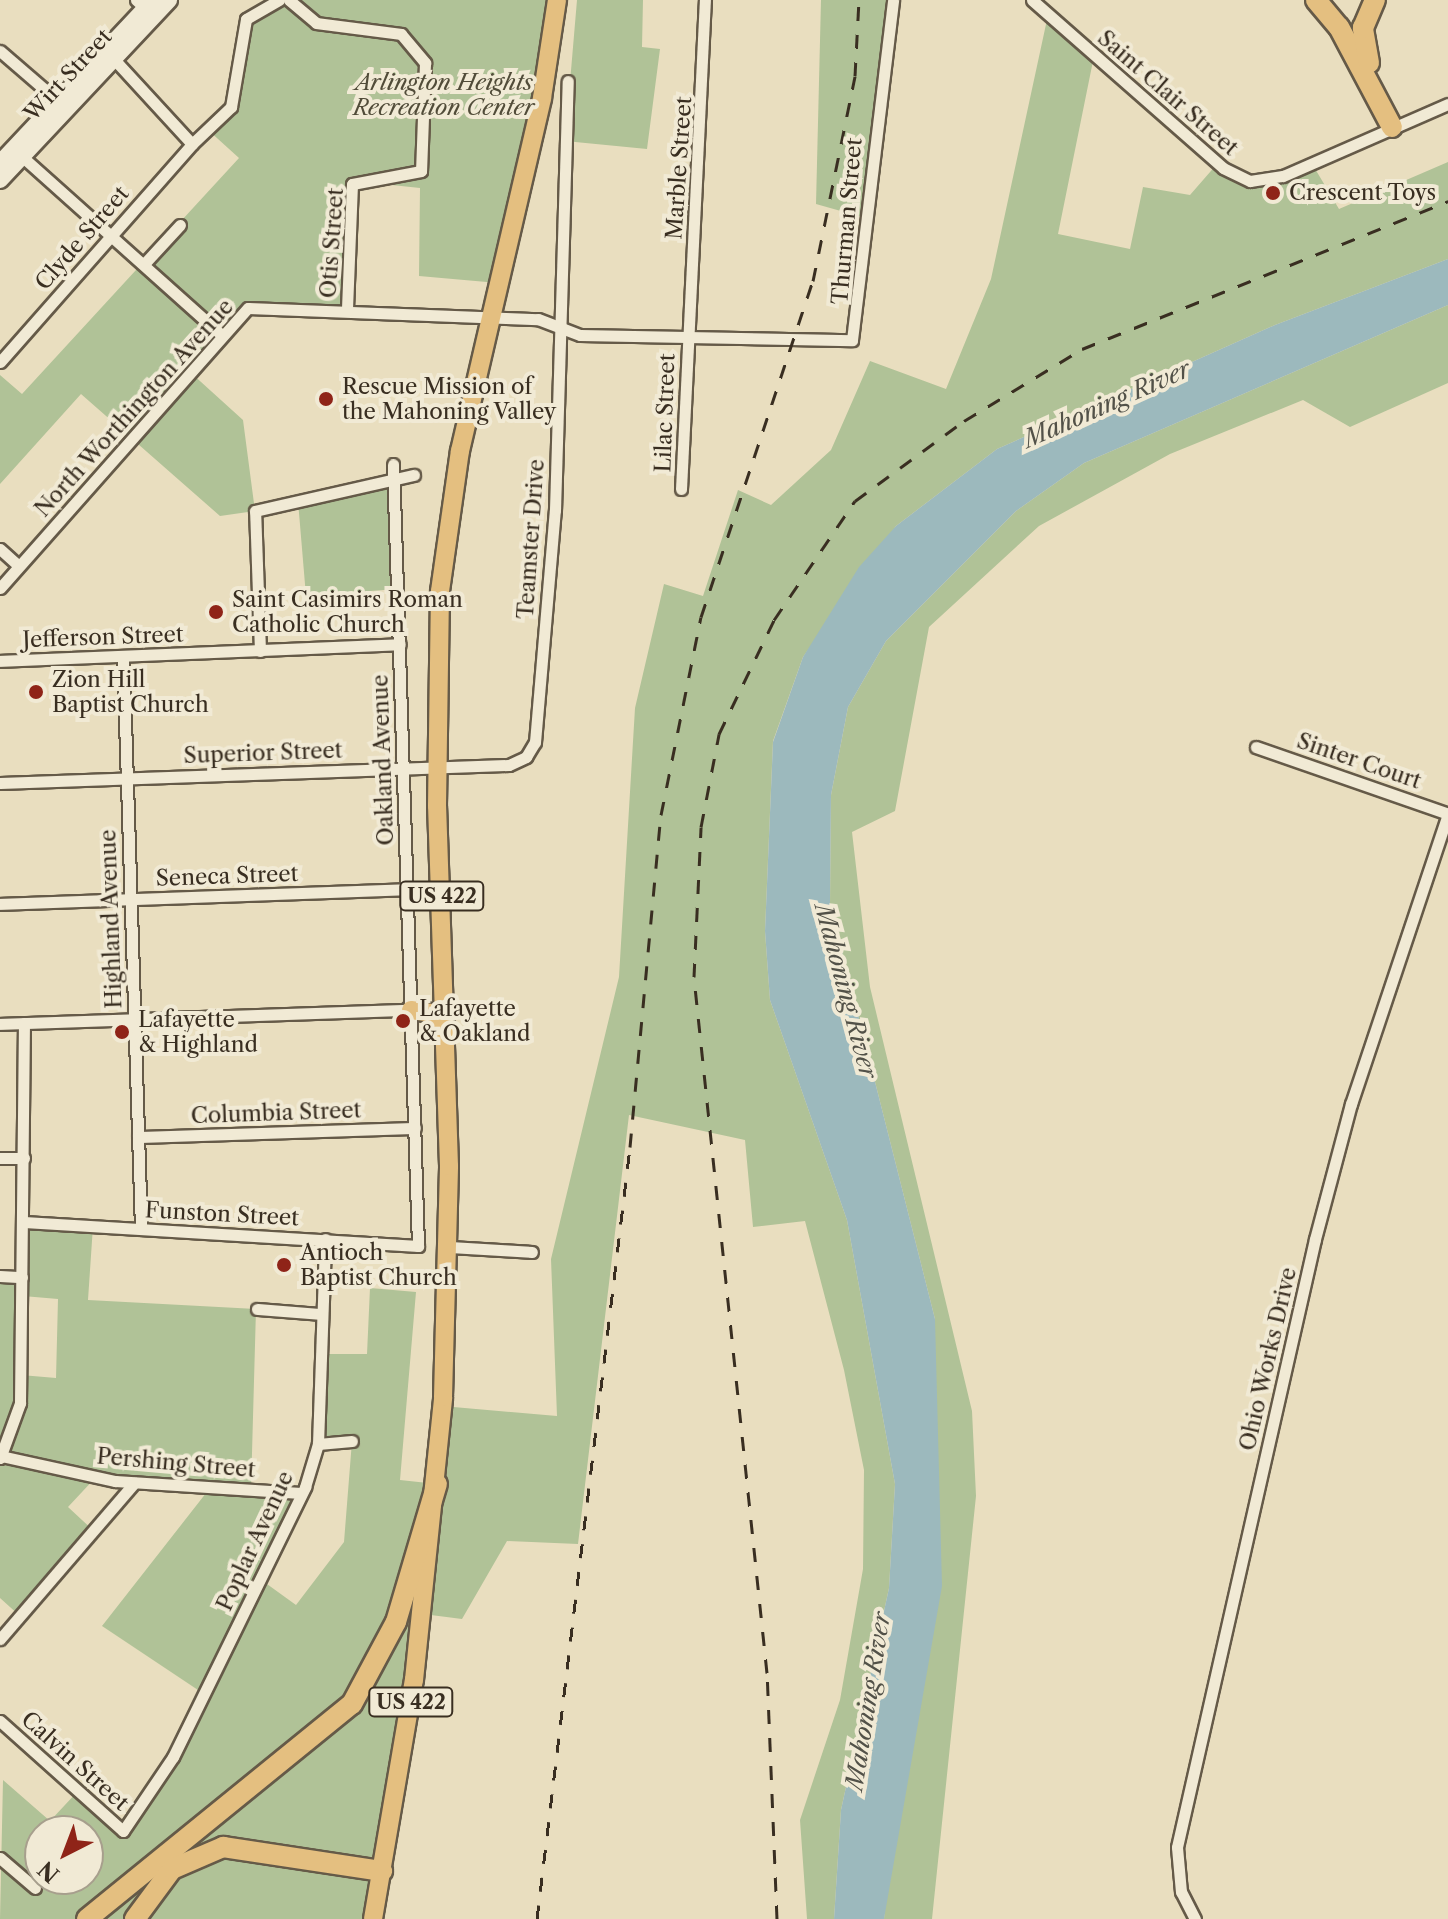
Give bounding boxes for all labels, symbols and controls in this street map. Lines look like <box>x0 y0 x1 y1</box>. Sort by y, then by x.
street label: Wirt Street <box>19 24 117 126</box>
street label: Saint Clair Street <box>1092 25 1244 161</box>
park label: Arlington Heights Recreation Center <box>353 69 535 120</box>
street label: Marble Street <box>661 96 697 240</box>
street label: Thurman Street <box>827 137 867 305</box>
place label: Crescent Toys <box>1289 180 1437 206</box>
street label: Clyde Street <box>30 181 134 295</box>
marker: Crescent Toys <box>1264 184 1282 202</box>
street label: Otis Street <box>315 187 349 299</box>
street label: North Worthington Avenue <box>29 293 239 523</box>
street label: Lilac Street <box>650 353 680 473</box>
water label: Mahoning River <box>1019 354 1195 454</box>
place label: Rescue Mission of the Mahoning Valley <box>342 373 557 424</box>
marker: Rescue Mission of the Mahoning Valley <box>317 390 335 408</box>
street label: Teamster Drive <box>512 458 550 620</box>
place label: Saint Casimirs Roman Catholic Church <box>232 586 463 638</box>
marker: Saint Casimirs Roman Catholic Church <box>207 603 225 621</box>
street label: Jefferson Street <box>22 621 184 653</box>
place label: Zion Hill Baptist Church <box>52 666 209 718</box>
street label: Oakland Avenue <box>367 674 399 846</box>
marker: Zion Hill Baptist Church <box>27 683 45 701</box>
street label: Sinter Court <box>1293 727 1425 795</box>
street label: Superior Street <box>183 737 343 769</box>
street label: Highland Avenue <box>95 828 127 1010</box>
street label: Seneca Street <box>155 860 299 892</box>
road number: US 422 <box>398 880 486 912</box>
water label: Mahoning River <box>809 900 883 1082</box>
place label: Lafayette & Oakland <box>419 995 531 1046</box>
place label: Lafayette & Highland <box>138 1006 258 1058</box>
marker: Lafayette & Oakland <box>394 1012 412 1030</box>
marker: Lafayette & Highland <box>113 1023 131 1041</box>
street label: Columbia Street <box>190 1097 362 1129</box>
street label: Funston Street <box>144 1197 300 1231</box>
place label: Antioch Baptist Church <box>300 1239 457 1290</box>
marker: Antioch Baptist Church <box>275 1256 293 1274</box>
street label: Ohio Works Drive <box>1234 1264 1302 1454</box>
street label: Pershing Street <box>96 1443 256 1483</box>
street label: Poplar Avenue <box>211 1466 299 1616</box>
water label: Mahoning River <box>840 1610 896 1792</box>
road number: US 422 <box>367 1686 455 1718</box>
street label: Calvin Street <box>16 1706 134 1816</box>
north arrow <box>24 1815 104 1895</box>
text: N <box>33 1855 65 1888</box>

